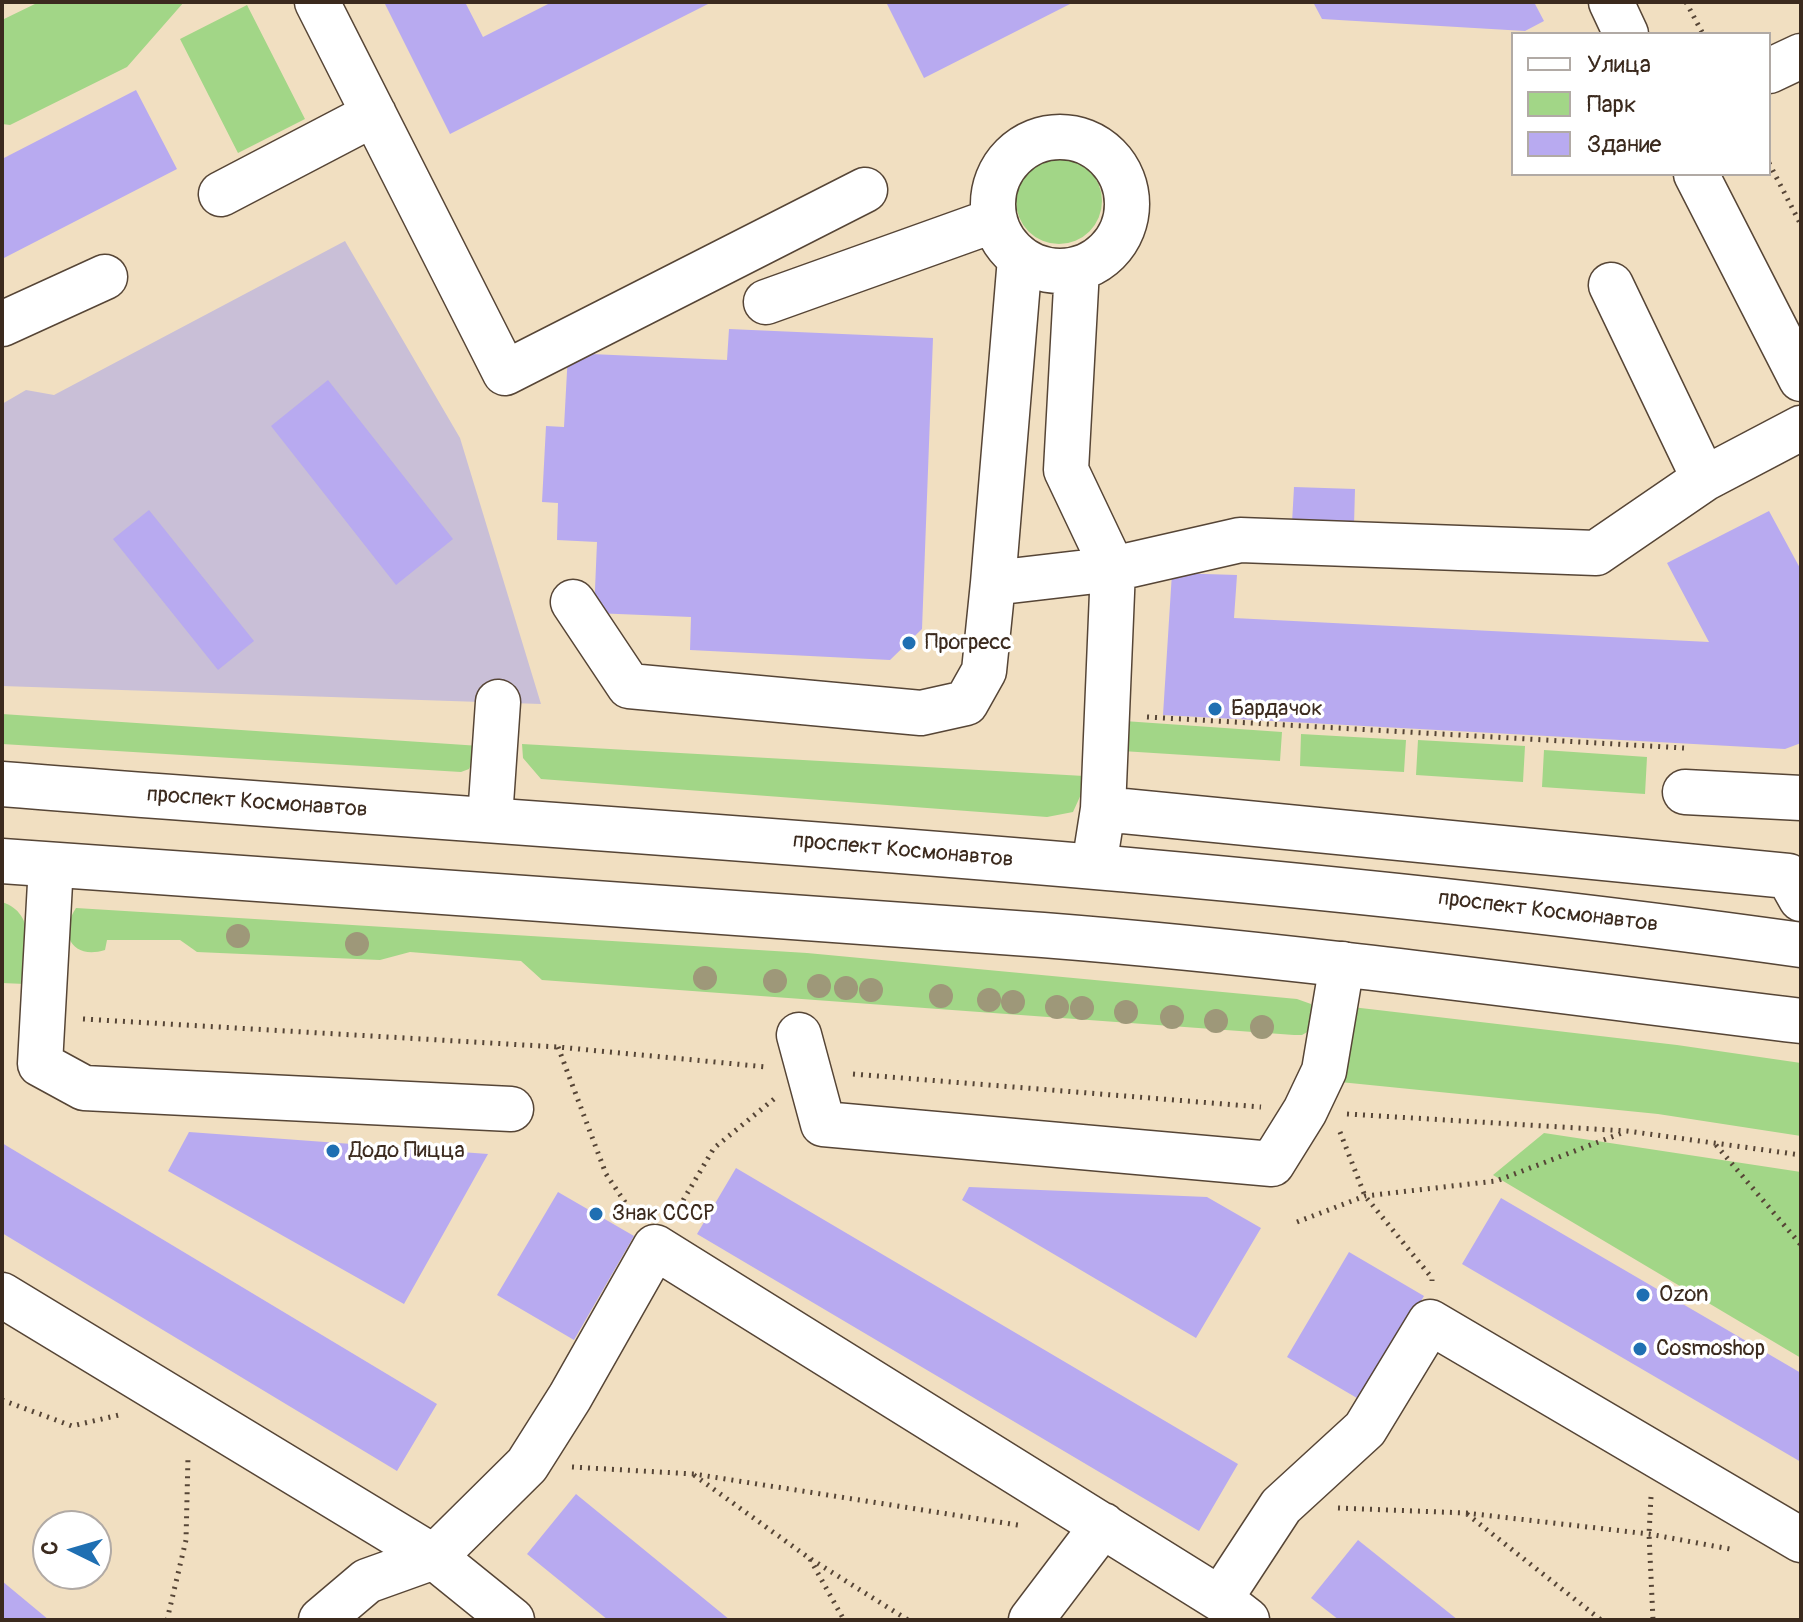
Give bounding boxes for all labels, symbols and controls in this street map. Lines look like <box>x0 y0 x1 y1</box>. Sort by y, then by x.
legend <box>1511 32 1771 176</box>
text: Улица <box>1587 50 1651 79</box>
text: Парк <box>1587 90 1636 119</box>
text: Здание <box>1587 130 1661 159</box>
place label: Прогресс <box>925 630 1011 656</box>
marker: Прогресс <box>900 634 918 652</box>
place label: Бардачок <box>1231 696 1323 722</box>
marker: Бардачок <box>1206 700 1224 718</box>
street label: проспект Космонавтов <box>146 782 368 824</box>
street label: проспект Космонавтов <box>792 828 1014 874</box>
street label: проспект Космонавтов <box>1437 885 1659 939</box>
place label: Додо Пицца <box>349 1138 465 1164</box>
marker: Додо Пицца <box>324 1142 342 1160</box>
place label: Знак СССР <box>612 1201 714 1227</box>
marker: Знак СССР <box>587 1205 605 1223</box>
place label: Ozon <box>1659 1282 1708 1308</box>
marker: Ozon <box>1634 1286 1652 1304</box>
place label: Cosmoshop <box>1656 1336 1765 1362</box>
marker: Cosmoshop <box>1631 1340 1649 1358</box>
north arrow <box>32 1510 112 1590</box>
text: С <box>36 1540 65 1556</box>

